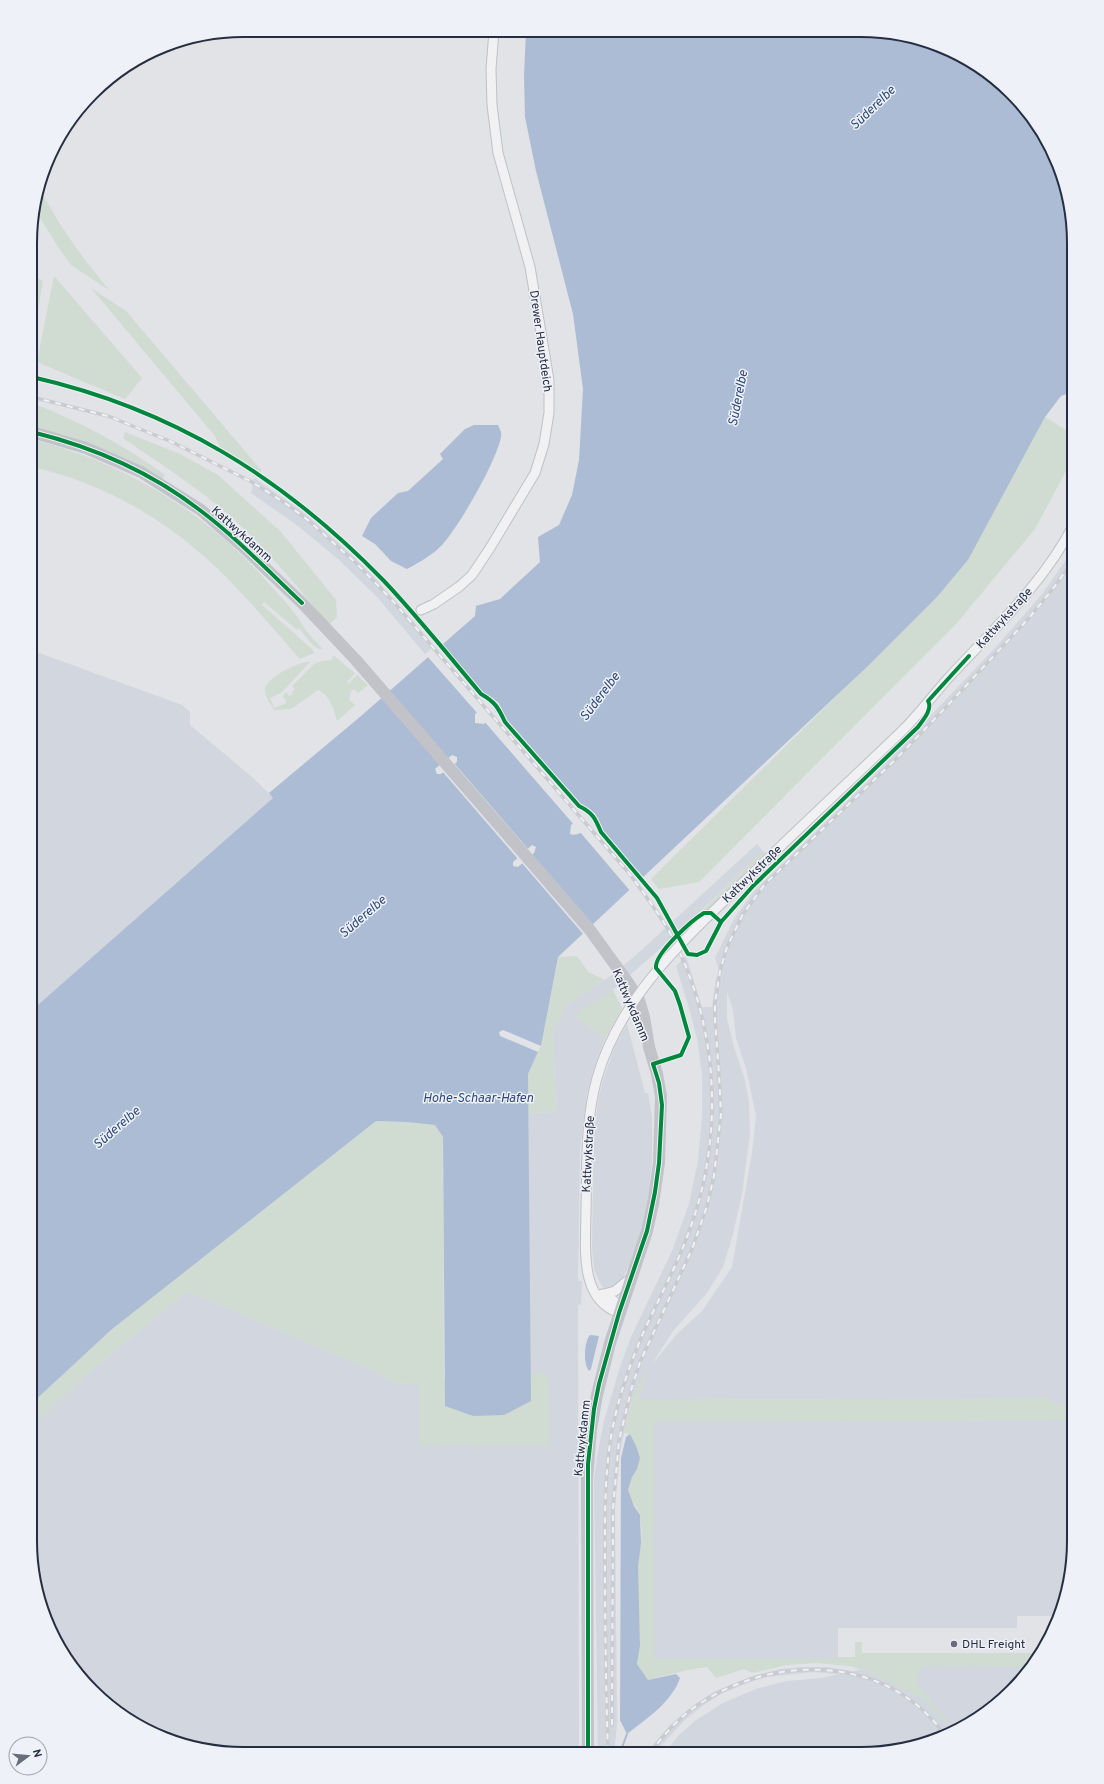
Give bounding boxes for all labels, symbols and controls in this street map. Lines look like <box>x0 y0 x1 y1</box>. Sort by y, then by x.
water label: Süderelbe <box>847 83 900 134</box>
street label: Drewer Hauptdeich <box>525 289 555 393</box>
water label: Süderelbe <box>726 369 752 428</box>
street label: Kattwykdamm <box>207 503 275 567</box>
street label: Kattwykstraße <box>973 585 1036 653</box>
water label: Süderelbe <box>577 669 624 725</box>
street label: Kattwykstraße <box>719 842 786 907</box>
water label: Süderelbe <box>337 893 390 942</box>
street label: Kattwykdamm <box>608 967 653 1044</box>
water label: Hohe-Schaar-Hafen <box>423 1091 533 1107</box>
water label: Süderelbe <box>91 1104 144 1153</box>
street label: Kattwykstraße <box>579 1115 599 1193</box>
street label: Kattwykdamm <box>571 1399 595 1477</box>
place label: DHL Freight <box>962 1637 1025 1653</box>
marker: DHL Freight <box>949 1639 959 1649</box>
north arrow <box>8 1736 48 1776</box>
text: N <box>29 1748 44 1759</box>

